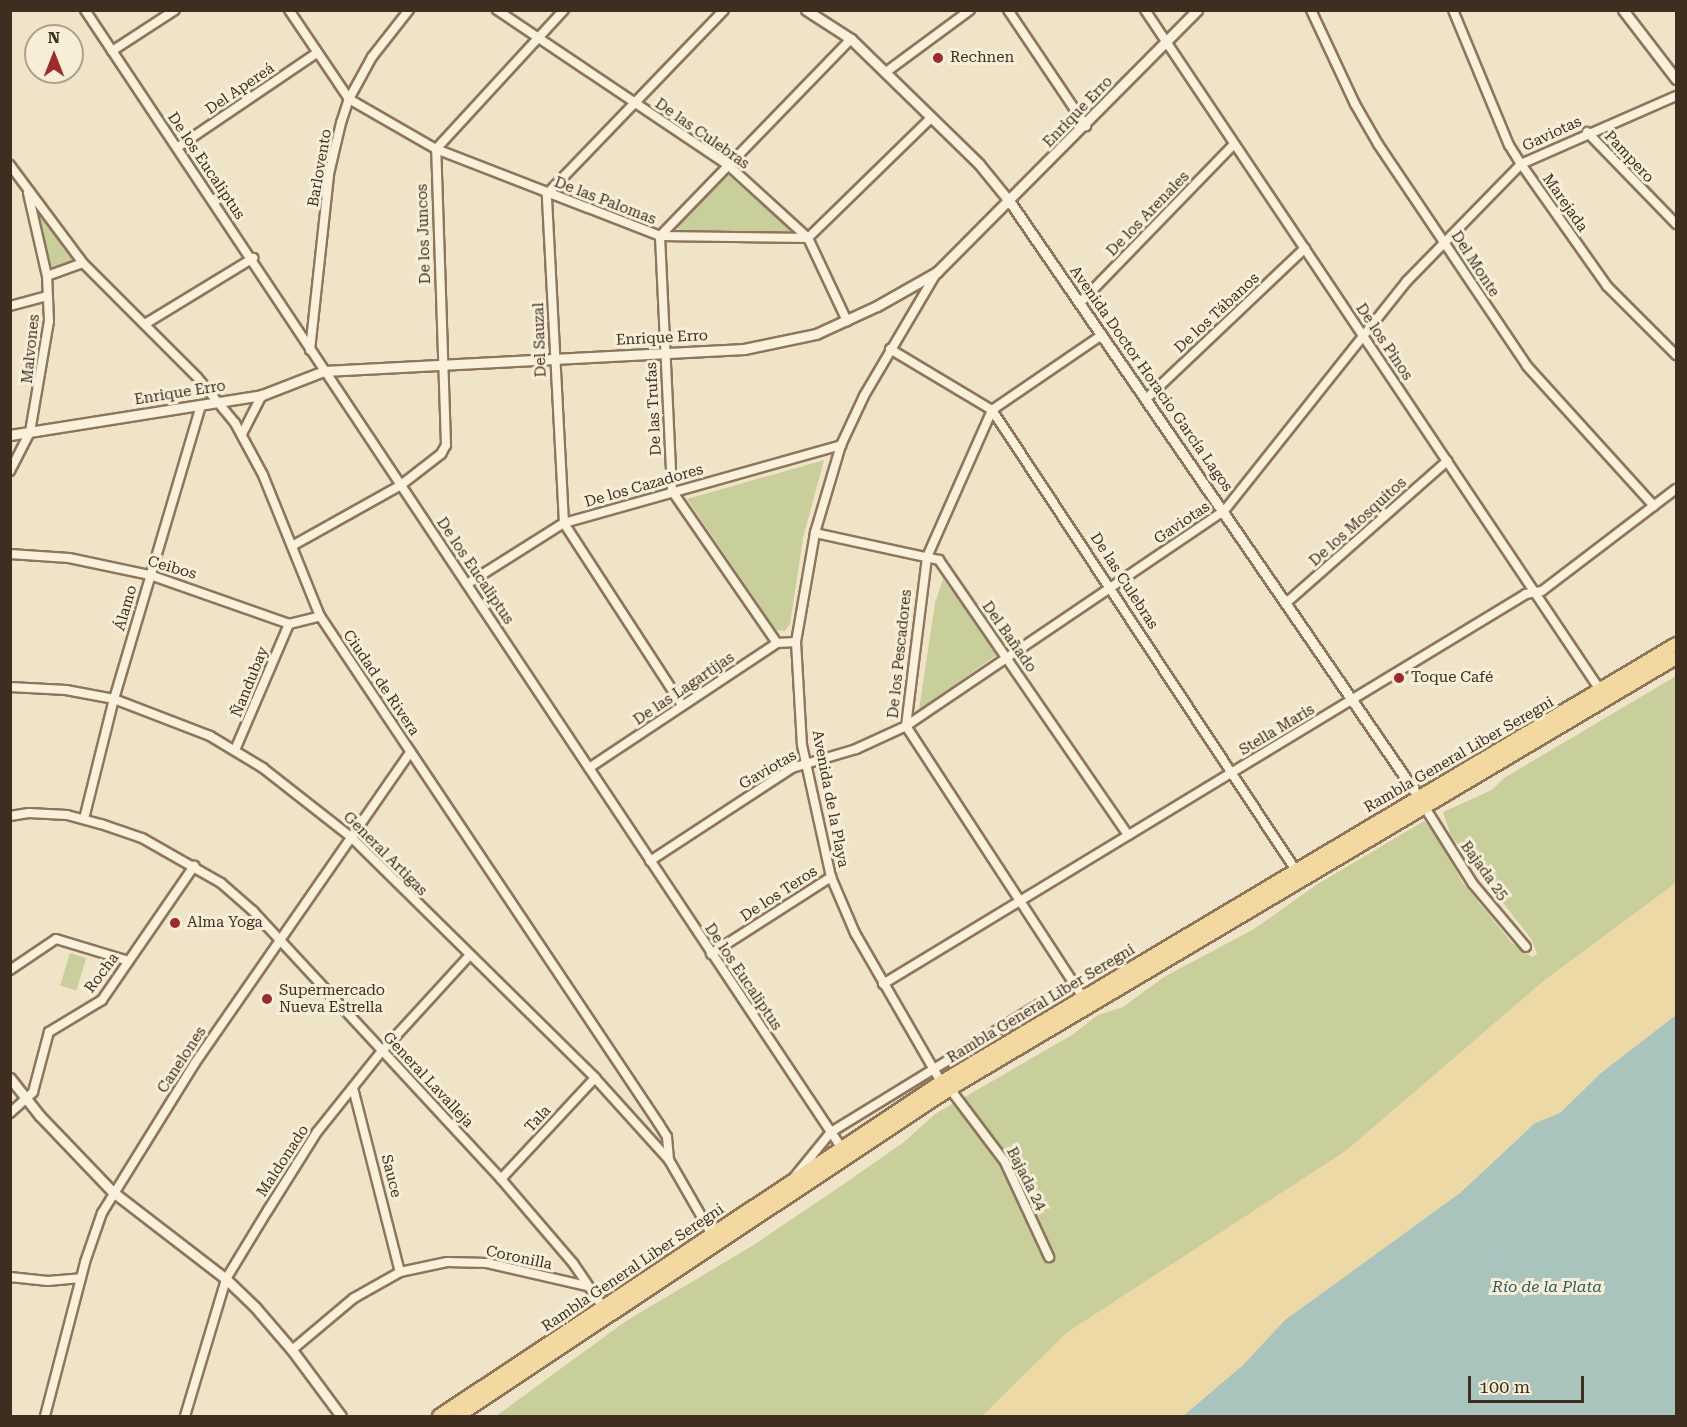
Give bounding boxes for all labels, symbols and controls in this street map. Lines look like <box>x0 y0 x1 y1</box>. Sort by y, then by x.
north arrow <box>24 24 84 84</box>
text: N <box>48 28 60 47</box>
place label: Rechnen <box>950 49 1014 67</box>
marker: Rechnen <box>931 51 945 65</box>
street label: Del Apereá <box>202 59 278 119</box>
street label: Enrique Erro <box>1040 73 1116 151</box>
street label: De las Culebras <box>651 95 753 173</box>
street label: De los Eucaliptus <box>164 109 248 223</box>
street label: Gaviotas <box>1520 113 1584 155</box>
street label: Pampero <box>1600 127 1658 187</box>
street label: Barlovento <box>304 128 336 208</box>
street label: De los Arenales <box>1103 168 1193 260</box>
street label: Marejada <box>1539 171 1591 235</box>
street label: De las Palomas <box>552 173 658 229</box>
street label: De los Juncos <box>413 183 435 285</box>
street label: Del Monte <box>1447 228 1503 300</box>
street label: Avenida Doctor Horacio García Lagos <box>1066 263 1236 495</box>
street label: De los Tábanos <box>1171 269 1263 357</box>
street label: De los Pinos <box>1352 300 1416 384</box>
street label: Del Sauzal <box>530 302 550 378</box>
street label: Malvones <box>18 313 44 385</box>
street label: Enrique Erro <box>616 327 708 349</box>
street label: De las Trufas <box>643 362 665 456</box>
street label: Enrique Erro <box>133 377 227 409</box>
street label: De los Cazadores <box>583 460 705 512</box>
street label: De los Mosquitos <box>1306 474 1410 570</box>
street label: Gaviotas <box>1151 498 1213 548</box>
street label: De los Eucaliptus <box>433 514 517 628</box>
street label: De las Culebras <box>1086 529 1162 633</box>
street label: Ceibos <box>146 552 198 584</box>
street label: Álamo <box>111 583 141 633</box>
street label: De los Pescadores <box>884 589 916 719</box>
street label: Del Bañado <box>978 598 1040 676</box>
street label: Ciudad de Rivera <box>339 627 423 739</box>
street label: Ñandubay <box>228 644 272 720</box>
street label: De las Lagartijas <box>630 649 738 729</box>
place label: Toque Café <box>1411 669 1493 687</box>
marker: Toque Café <box>1392 671 1406 685</box>
street label: Rambla General Liber Seregni <box>1361 693 1557 817</box>
street label: Stella Maris <box>1236 701 1318 759</box>
street label: Avenida de la Playa <box>808 729 852 869</box>
street label: Gaviotas <box>736 746 800 794</box>
street label: General Artigas <box>339 808 431 900</box>
street label: Bajada 25 <box>1456 838 1512 904</box>
street label: De los Teros <box>737 862 821 926</box>
place label: Alma Yoga <box>187 914 263 932</box>
marker: Alma Yoga <box>168 916 182 930</box>
street label: De los Eucaliptus <box>701 920 785 1034</box>
street label: Rambla General Liber Seregni <box>944 941 1138 1067</box>
street label: Rocha <box>81 949 123 997</box>
place label: Supermercado Nueva Estrella <box>279 981 385 1016</box>
marker: Supermercado Nueva Estrella <box>260 992 274 1006</box>
street label: Canelones <box>154 1023 210 1097</box>
street label: General Lavalleja <box>379 1028 477 1132</box>
street label: Tala <box>521 1102 555 1136</box>
street label: Maldonado <box>253 1122 313 1200</box>
street label: Bajada 24 <box>1002 1144 1050 1214</box>
street label: Sauce <box>377 1153 405 1199</box>
street label: Rambla General Liber Seregni <box>539 1200 727 1336</box>
street label: Coronilla <box>484 1242 554 1274</box>
water label: Río de la Plata <box>1492 1277 1602 1297</box>
scale bar <box>1471 1364 1586 1402</box>
text: 100 m <box>1479 1376 1530 1397</box>

